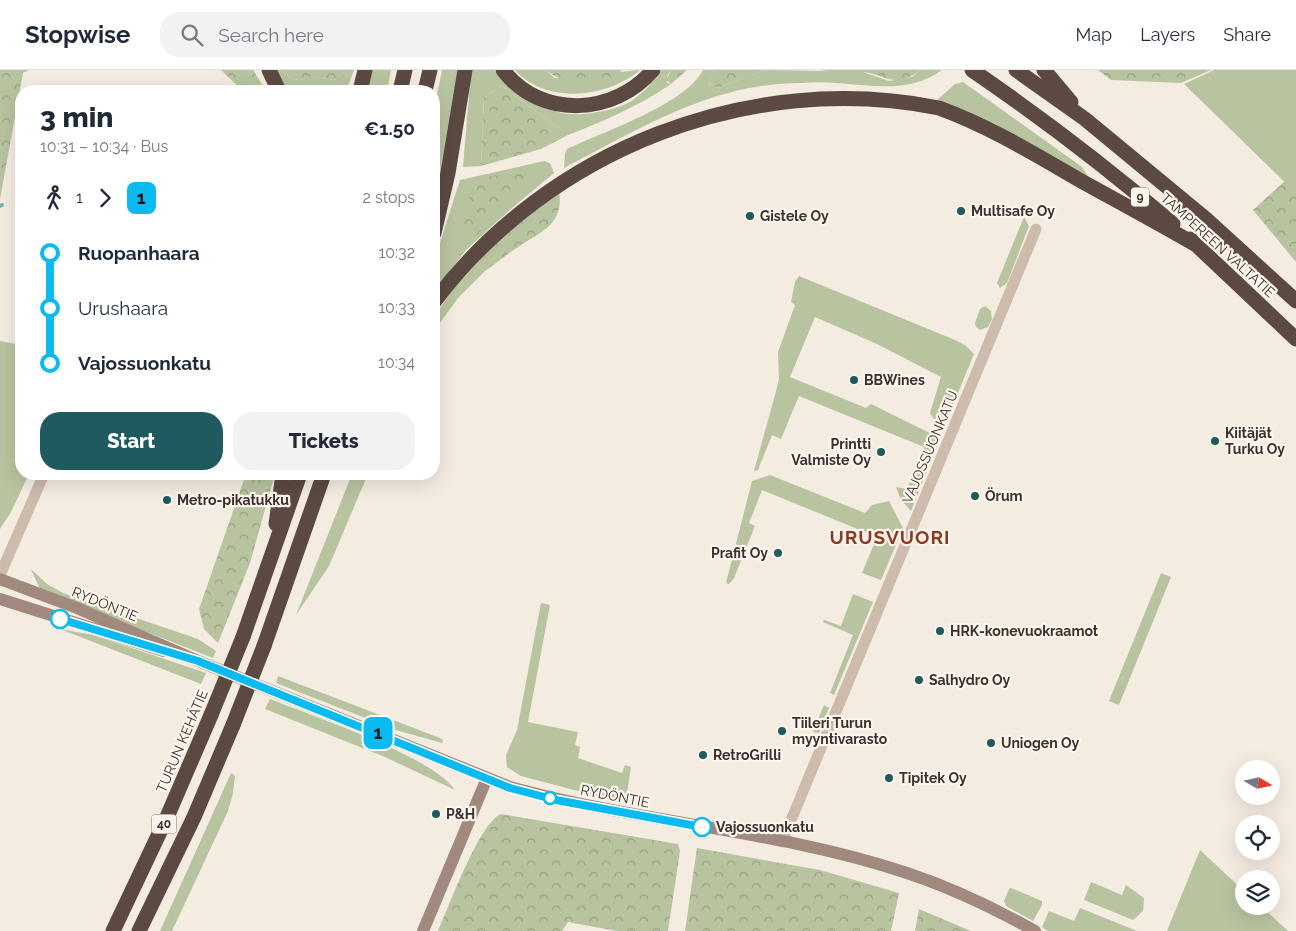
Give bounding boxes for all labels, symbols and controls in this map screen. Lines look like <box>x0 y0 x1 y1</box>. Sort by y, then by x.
search box <box>160 12 510 57</box>
text: Stopwise <box>25 20 130 49</box>
icon: search <box>178 21 206 49</box>
text: Search here <box>218 24 324 46</box>
text: Map <box>1076 24 1112 45</box>
text: Layers <box>1140 24 1195 45</box>
text: Share <box>1223 24 1271 45</box>
text: 3 min <box>40 101 113 134</box>
text: €1.50 <box>364 117 415 139</box>
text: 10:31 – 10:34 · Bus <box>40 137 168 156</box>
icon: walk <box>40 184 68 212</box>
icon: forward <box>91 184 119 212</box>
text: 1 <box>137 187 146 208</box>
text: 1 <box>76 188 83 207</box>
text: 2 stops <box>363 188 415 207</box>
road number: 9 <box>1131 188 1149 206</box>
street label: TAMPEREEN VALTATIE <box>1158 190 1278 300</box>
place label: Multisafe Oy <box>971 203 1055 219</box>
marker: Multisafe Oy <box>955 205 967 217</box>
place label: Gistele Oy <box>760 208 829 224</box>
marker: Gistele Oy <box>744 210 756 222</box>
text: Ruopanhaara <box>78 242 200 264</box>
text: 10:32 <box>378 243 415 262</box>
text: Urushaara <box>78 297 168 319</box>
text: 10:33 <box>378 298 415 317</box>
text: Vajossuonkatu <box>78 352 211 374</box>
text: 10:34 <box>378 353 415 372</box>
place label: BBWines <box>864 372 925 388</box>
marker: BBWines <box>848 374 860 386</box>
street label: VAJOSSUONKATU <box>899 388 961 506</box>
button: Start <box>40 412 223 470</box>
button: Tickets <box>233 412 415 470</box>
place label: Kiitäjät Turku Oy <box>1225 425 1285 457</box>
marker: Kiitäjät Turku Oy <box>1209 435 1221 447</box>
place label: Printti Valmiste Oy <box>791 436 871 468</box>
marker: Printti Valmiste Oy <box>875 446 887 458</box>
place label: Örum <box>985 487 1023 504</box>
marker: Örum <box>969 490 981 502</box>
place label: Metro-pikatukku <box>177 492 289 508</box>
marker: Metro-pikatukku <box>161 494 173 506</box>
district label: URUSVUORI <box>830 526 950 548</box>
place label: Prafit Oy <box>711 545 768 561</box>
marker: Prafit Oy <box>772 547 784 559</box>
street label: RYDÖNTIE <box>70 582 141 624</box>
unlabelled marker <box>50 609 70 629</box>
place label: HRK-konevuokraamot <box>950 623 1099 639</box>
marker: HRK-konevuokraamot <box>934 625 946 637</box>
place label: Salhydro Oy <box>929 672 1011 688</box>
marker: Salhydro Oy <box>913 674 925 686</box>
street label: TURUN KEHÄTIE <box>151 686 211 795</box>
place label: Tiileri Turun myyntivarasto <box>792 715 888 747</box>
line badge: 1 <box>362 717 394 749</box>
text: 1 <box>374 722 382 743</box>
marker: Tiileri Turun myyntivarasto <box>776 725 788 737</box>
place label: Uniogen Oy <box>1001 735 1079 751</box>
marker: Uniogen Oy <box>985 737 997 749</box>
place label: RetroGrilli <box>713 747 781 763</box>
marker: RetroGrilli <box>697 749 709 761</box>
north arrow <box>1235 760 1280 805</box>
map controls <box>1235 760 1280 915</box>
place label: Tipitek Oy <box>899 770 967 786</box>
marker: Tipitek Oy <box>883 772 895 784</box>
street label: RYDÖNTIE <box>579 780 651 811</box>
unlabelled marker <box>543 791 557 805</box>
place label: P&H <box>446 806 475 822</box>
marker: P&H <box>430 808 442 820</box>
road number: 40 <box>152 814 176 834</box>
button: locate <box>1235 815 1280 860</box>
marker: Vajossuonkatu <box>692 817 712 837</box>
place label: Vajossuonkatu <box>716 819 814 835</box>
button: layers <box>1235 870 1280 915</box>

